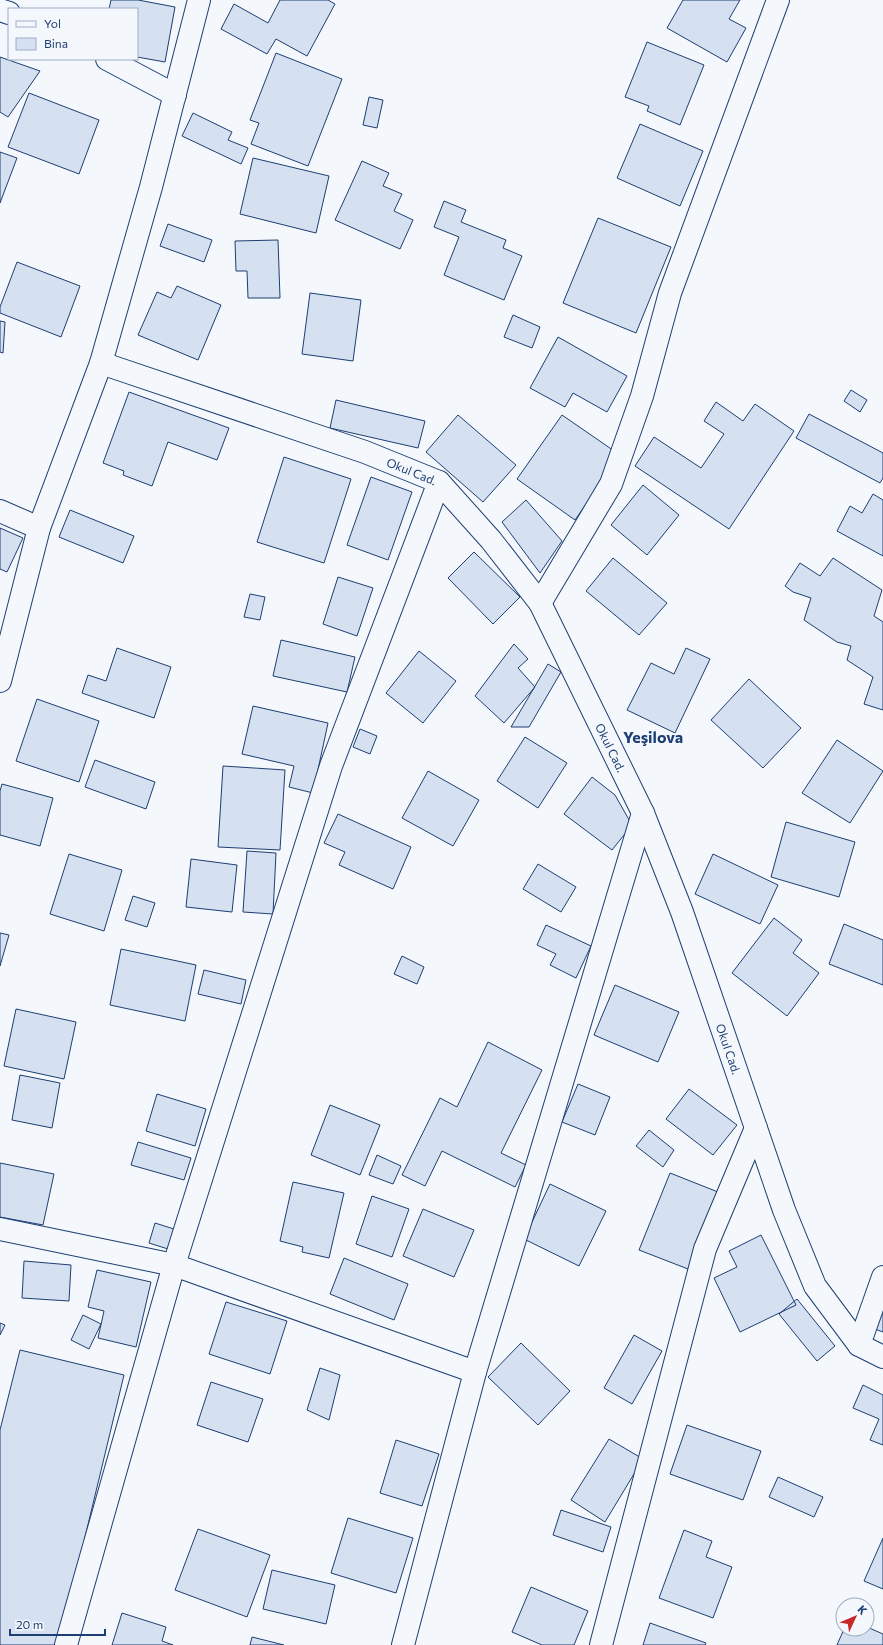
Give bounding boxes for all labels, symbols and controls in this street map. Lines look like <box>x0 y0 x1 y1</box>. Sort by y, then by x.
legend <box>8 8 138 60</box>
text: Yol <box>44 16 61 30</box>
text: Bina <box>44 36 68 50</box>
street label: Okul Cad. <box>385 455 439 487</box>
street label: Okul Cad. <box>593 721 629 774</box>
district label: Yeşilova <box>623 727 683 746</box>
street label: Okul Cad. <box>714 1022 744 1076</box>
north arrow <box>835 1597 875 1637</box>
text: K <box>855 1602 870 1617</box>
scale bar <box>10 1611 105 1637</box>
text: 20 m <box>16 1617 43 1631</box>

